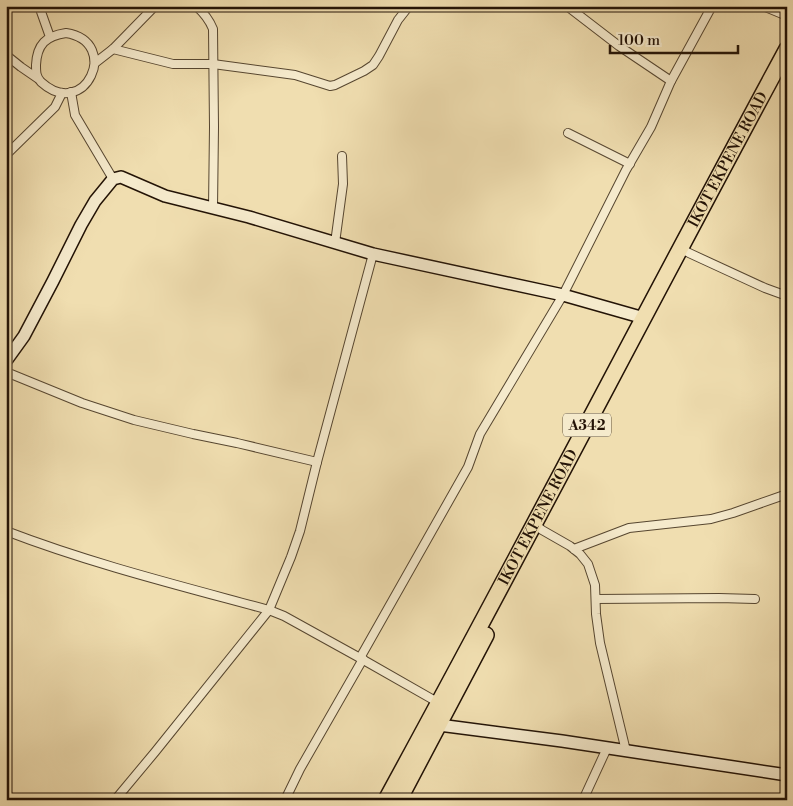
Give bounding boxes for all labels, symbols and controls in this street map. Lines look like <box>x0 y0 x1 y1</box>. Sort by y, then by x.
scale bar <box>610 22 738 54</box>
text: 100 m <box>618 31 660 50</box>
street label: IKOT EKPENE ROAD <box>684 89 772 231</box>
road number: A342 <box>563 414 611 436</box>
street label: IKOT EKPENE ROAD <box>494 446 582 589</box>

